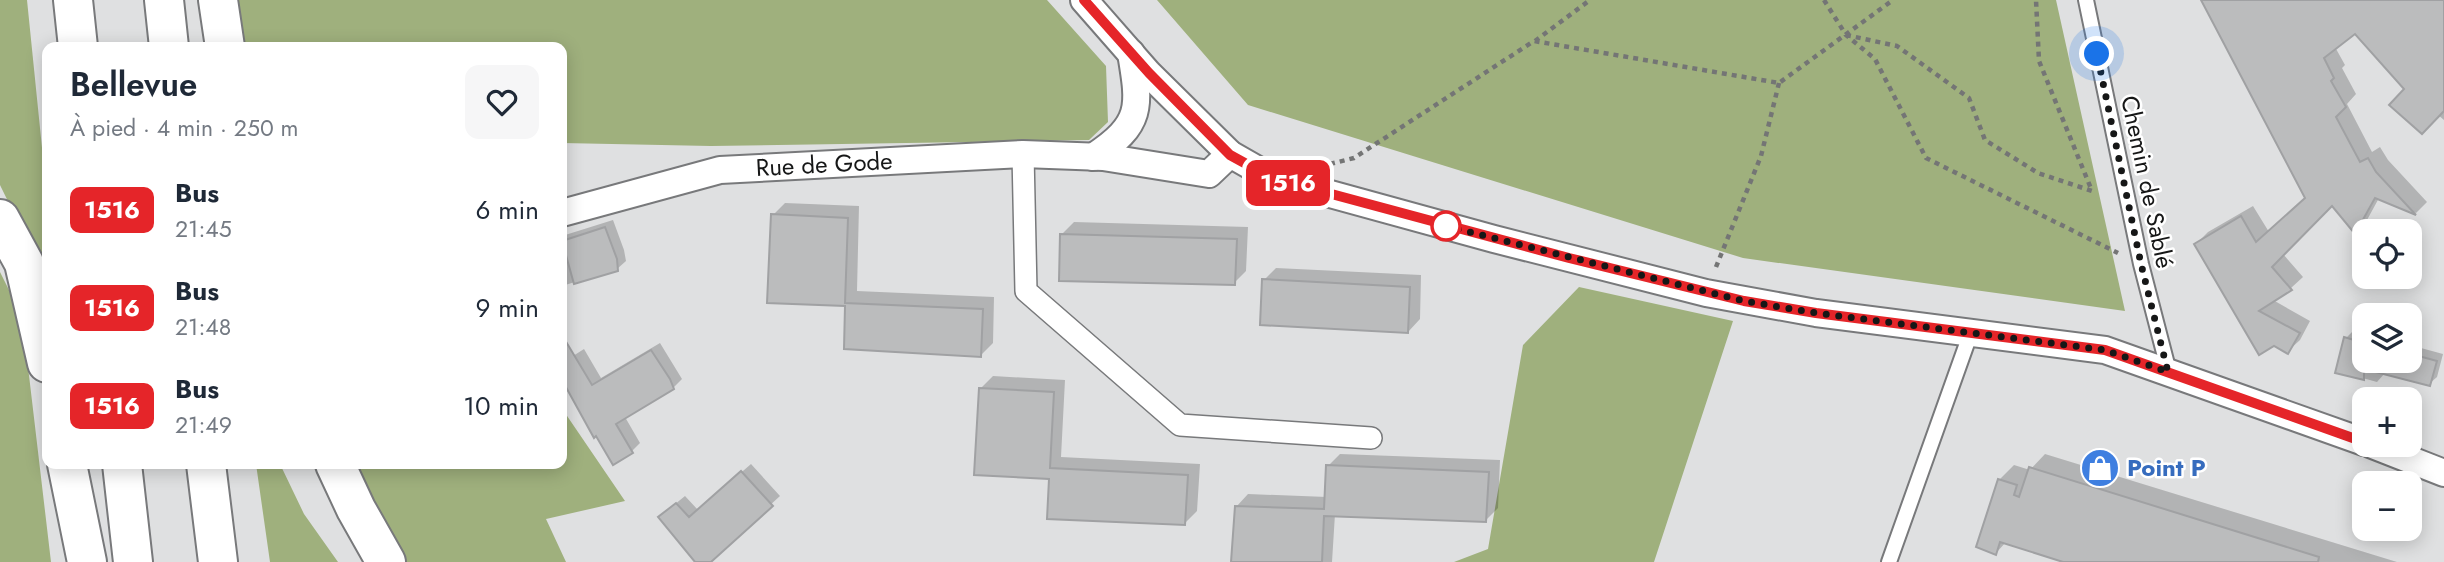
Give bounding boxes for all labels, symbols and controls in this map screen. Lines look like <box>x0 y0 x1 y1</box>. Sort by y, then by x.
your location <box>2079 36 2114 71</box>
text: Bellevue <box>70 61 197 108</box>
button: heart <box>465 65 539 139</box>
street label: Chemin de Sablé <box>2112 92 2183 271</box>
text: À pied · 4 min · 250 m <box>70 111 299 145</box>
street label: Rue de Gode <box>755 143 893 185</box>
line badge: 1516 <box>1239 160 1337 206</box>
text: 1516 <box>1260 165 1316 200</box>
text: Bus <box>175 174 219 212</box>
text: 6 min <box>476 191 539 229</box>
text: 1516 <box>84 192 140 227</box>
unlabelled marker <box>1431 211 1461 241</box>
text: 21:45 <box>175 212 232 246</box>
map controls <box>2352 219 2422 541</box>
button: locate <box>2352 219 2422 289</box>
text: Bus <box>175 272 219 310</box>
text: 9 min <box>476 289 539 327</box>
text: 1516 <box>84 290 140 325</box>
button: layers <box>2352 303 2422 373</box>
text: 21:48 <box>175 310 231 344</box>
text: Bus <box>175 370 219 408</box>
text: 10 min <box>463 387 539 425</box>
button: + <box>2352 387 2422 457</box>
text: 1516 <box>84 388 140 423</box>
text: 21:49 <box>175 408 232 442</box>
shop icon: Point P <box>2079 447 2121 489</box>
place label: Point P <box>2127 450 2206 485</box>
button: − <box>2352 471 2422 541</box>

